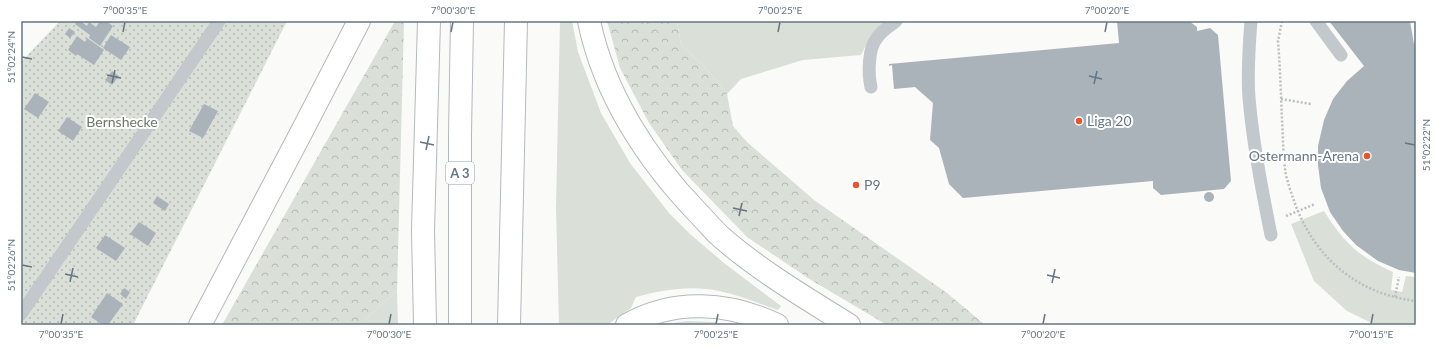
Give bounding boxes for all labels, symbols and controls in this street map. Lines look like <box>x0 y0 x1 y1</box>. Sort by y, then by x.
text: 7°00'35"E <box>103 4 148 16</box>
text: 7°00'30"E <box>431 4 476 16</box>
text: 7°00'25"E <box>758 4 803 16</box>
text: 7°00'20"E <box>1085 4 1130 16</box>
text: 51°02'24"N <box>5 31 17 83</box>
place label: Liga 20 <box>1087 112 1132 129</box>
park label: Bernshecke <box>86 113 158 130</box>
marker: Liga 20 <box>1074 116 1084 126</box>
text: 51°02'22"N <box>1420 119 1432 171</box>
place label: Ostermann-Arena <box>1249 147 1359 164</box>
marker: Ostermann-Arena <box>1362 151 1372 161</box>
road number: A 3 <box>446 162 474 184</box>
place label: P9 <box>864 176 881 193</box>
marker: P9 <box>851 180 861 190</box>
text: 51°02'26"N <box>5 239 17 291</box>
text: 7°00'35"E <box>39 328 84 340</box>
text: 7°00'30"E <box>367 328 412 340</box>
text: 7°00'25"E <box>694 328 739 340</box>
text: 7°00'20"E <box>1021 328 1066 340</box>
text: 7°00'15"E <box>1349 328 1394 340</box>

